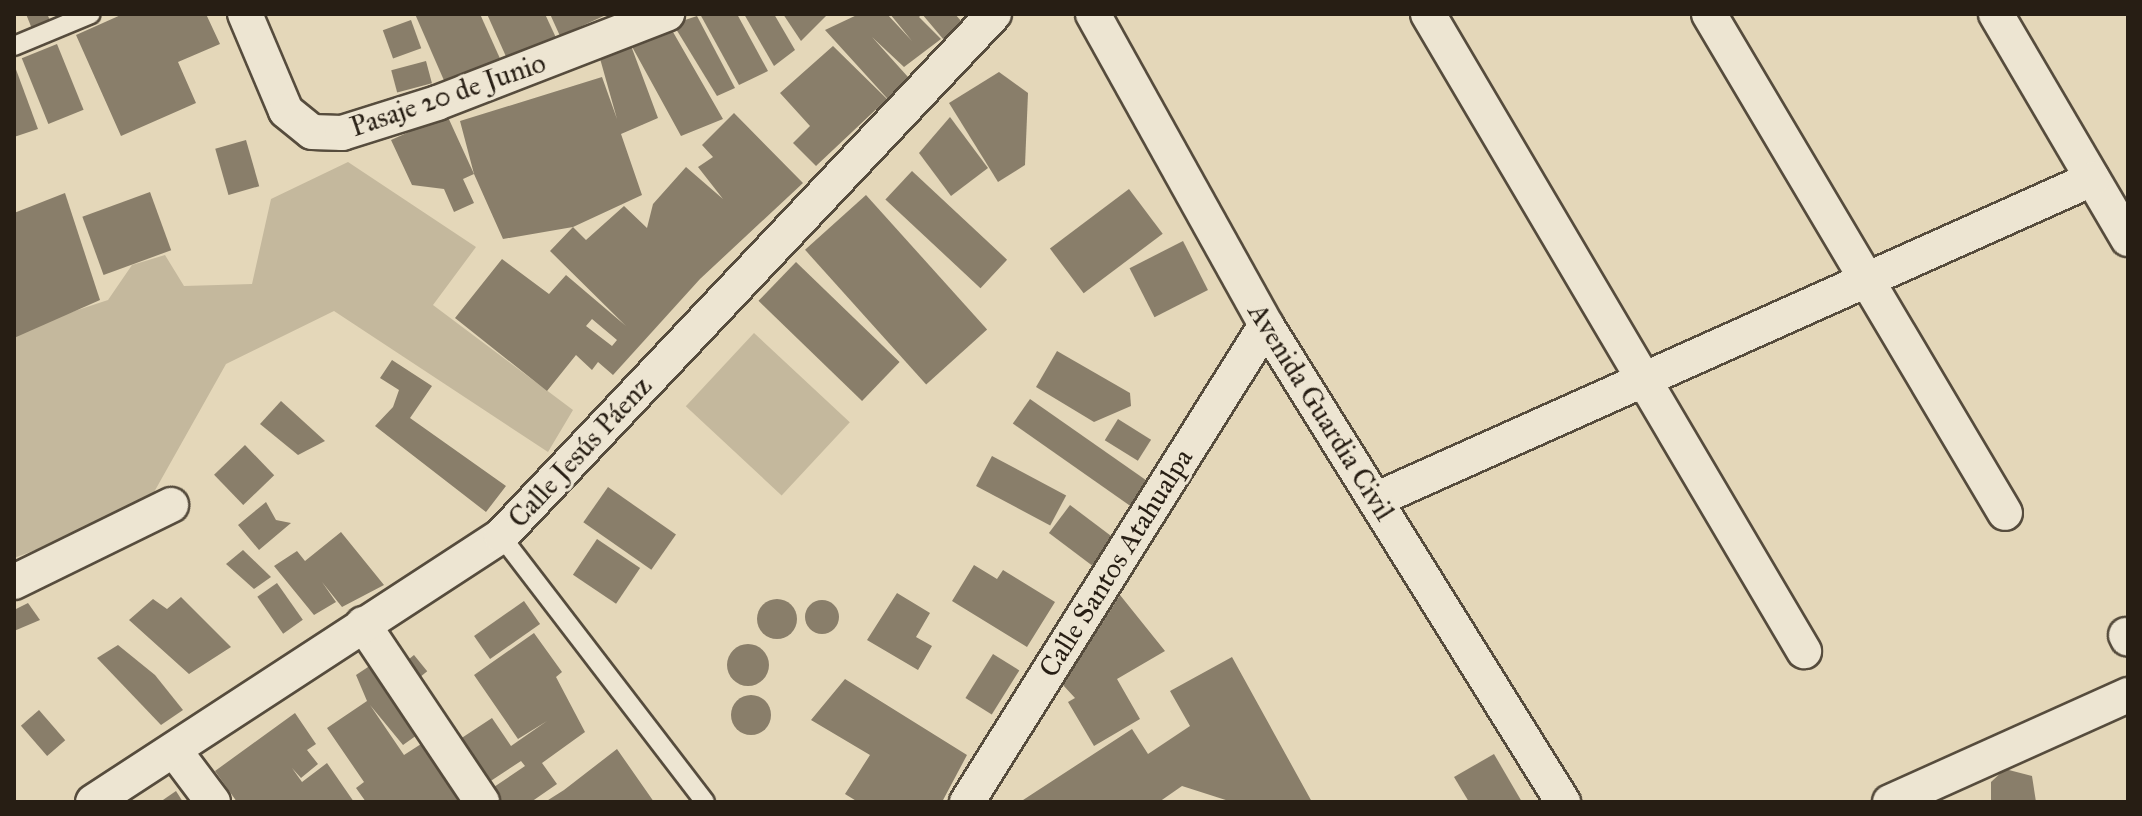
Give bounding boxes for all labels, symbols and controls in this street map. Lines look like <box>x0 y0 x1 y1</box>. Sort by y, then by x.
street label: Pasaje 20 de Junio <box>346 46 550 144</box>
street label: Avenida Guardia Civil <box>1241 297 1401 527</box>
street label: Calle Jesús Páenz <box>501 369 659 535</box>
street label: Calle Santos Atahualpa <box>1032 443 1200 683</box>

